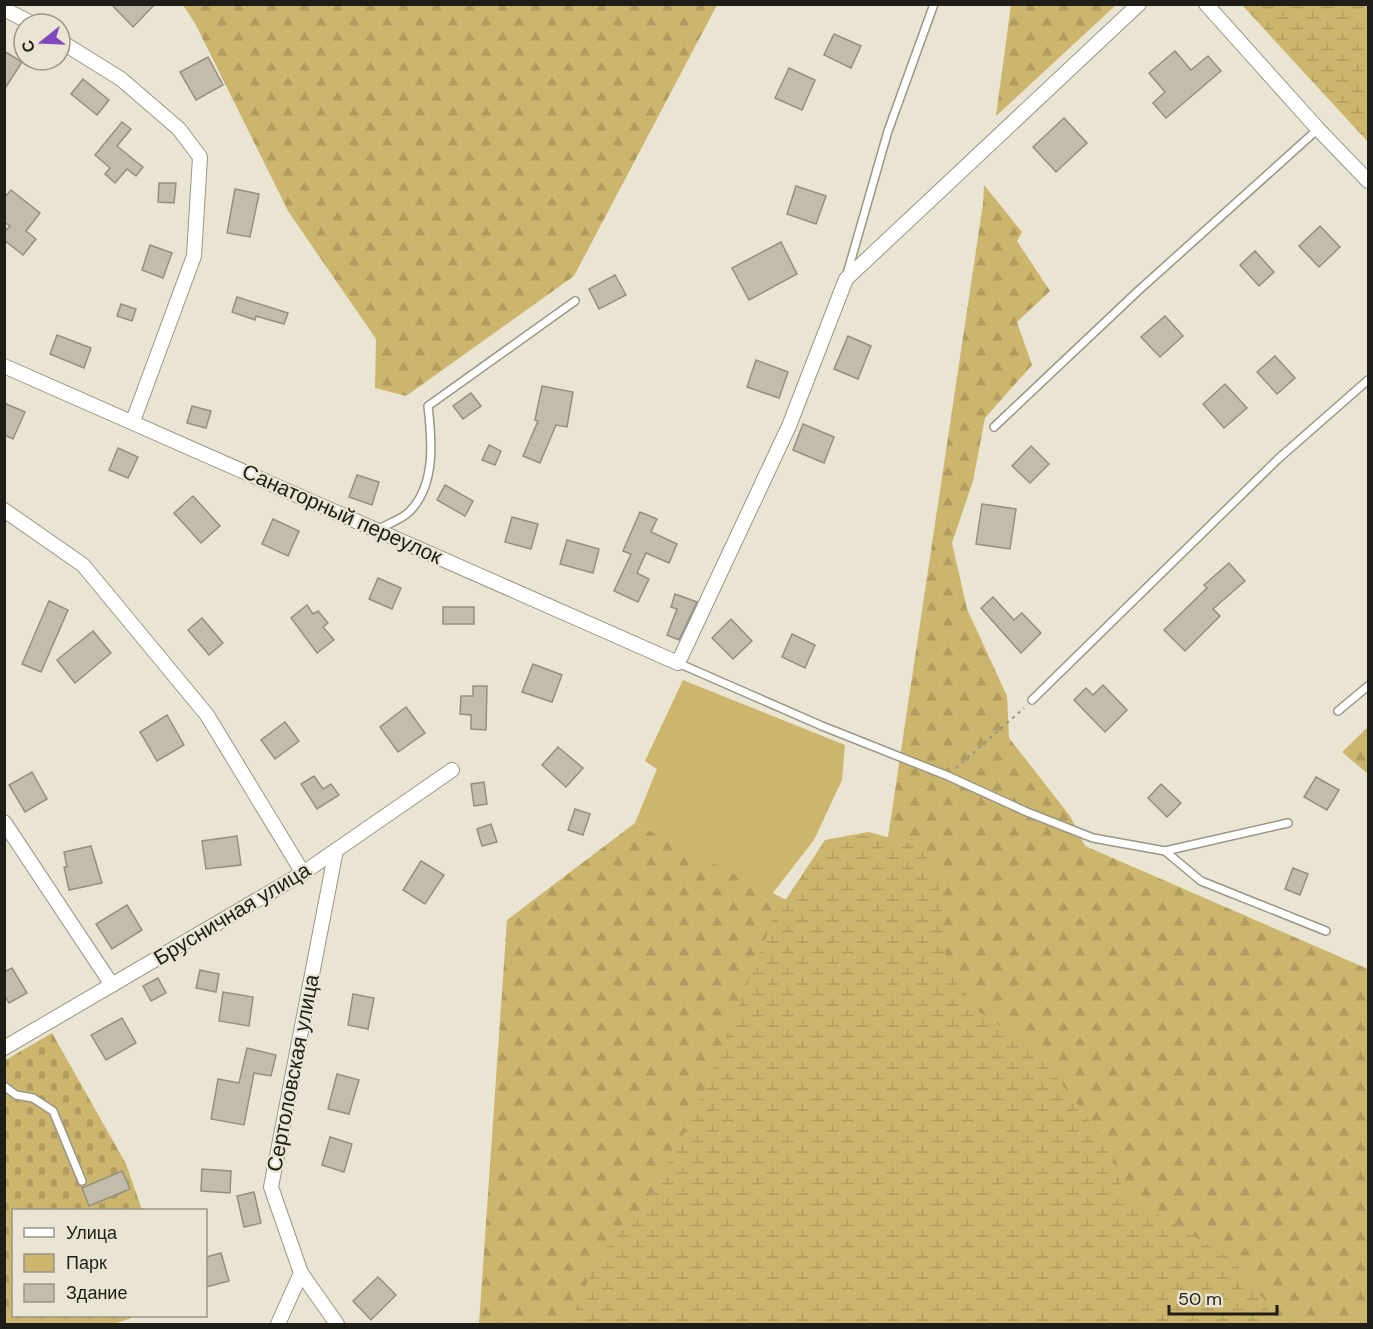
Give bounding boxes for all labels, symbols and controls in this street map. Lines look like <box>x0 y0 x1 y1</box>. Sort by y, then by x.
north arrow <box>12 12 72 72</box>
text: С <box>16 37 40 55</box>
street label: Санаторный переулок <box>238 457 447 571</box>
street label: Брусничная улица <box>148 856 316 972</box>
street label: Сертоловская улица <box>260 972 326 1174</box>
legend <box>12 1209 207 1317</box>
text: Улица <box>66 1221 118 1245</box>
text: Парк <box>66 1251 107 1275</box>
scale bar <box>1169 1278 1277 1316</box>
text: Здание <box>66 1281 127 1305</box>
text: 50 m <box>1178 1287 1222 1311</box>

